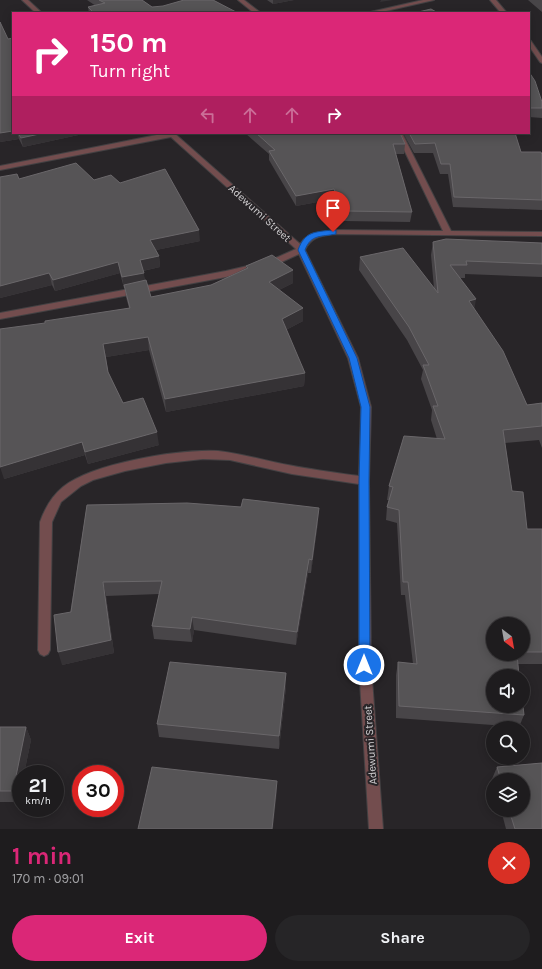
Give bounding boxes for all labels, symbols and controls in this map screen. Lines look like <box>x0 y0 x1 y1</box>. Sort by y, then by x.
text: 150 m <box>90 26 168 59</box>
icon: right <box>24 28 76 80</box>
text: Turn right <box>90 60 170 82</box>
icon: left <box>197 104 219 126</box>
icon: ahead <box>239 104 261 126</box>
icon: ahead <box>281 104 303 126</box>
icon: right <box>323 104 345 126</box>
street label: Adewumi Street <box>226 182 294 245</box>
pin <box>316 191 350 232</box>
icon: arrive <box>322 197 344 219</box>
north arrow <box>486 617 530 661</box>
map controls <box>486 617 530 817</box>
position arrow <box>343 644 385 686</box>
button: sound <box>486 669 530 713</box>
street label: Adewumi Street <box>361 705 380 785</box>
button: search <box>486 721 530 765</box>
speed limit sign: 30 <box>72 765 124 817</box>
button: layers <box>486 773 530 817</box>
text: 21 <box>28 774 48 797</box>
text: km/h <box>25 795 51 807</box>
text: 1 min <box>12 842 72 870</box>
button: close <box>488 842 530 884</box>
text: 170 m · 09:01 <box>12 871 84 886</box>
button: Exit <box>12 915 267 961</box>
button: Share <box>275 915 530 961</box>

